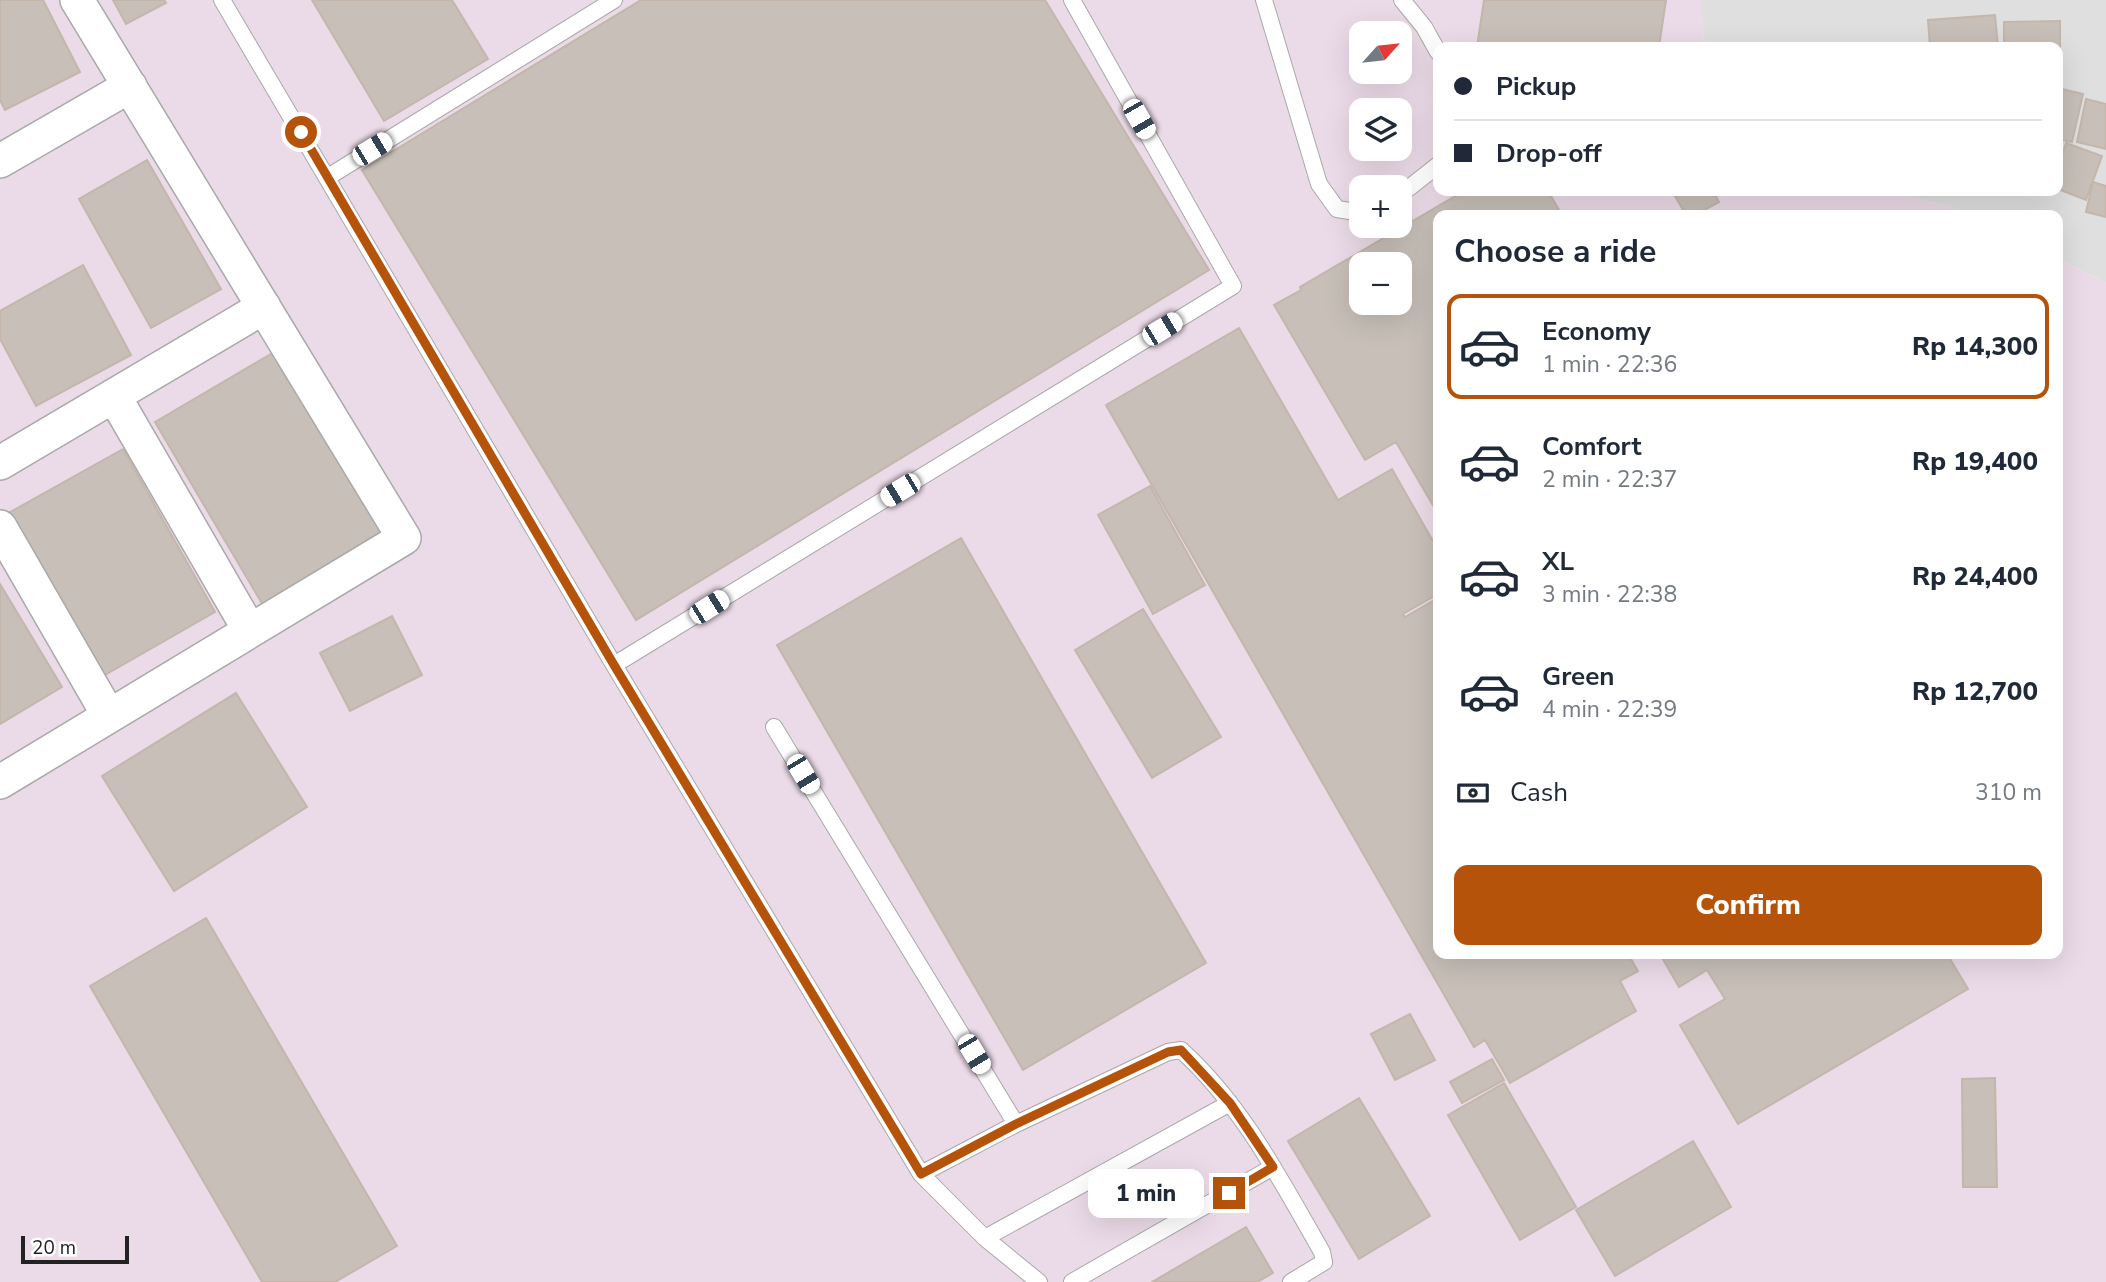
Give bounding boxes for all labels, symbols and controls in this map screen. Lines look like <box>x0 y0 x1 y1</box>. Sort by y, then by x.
north arrow <box>1349 21 1412 84</box>
map controls <box>1349 21 1412 315</box>
text: Pickup <box>1496 69 1576 104</box>
car <box>1120 96 1159 142</box>
button: layers <box>1349 98 1412 161</box>
route start <box>285 116 317 148</box>
car <box>349 129 396 169</box>
text: Drop-off <box>1496 136 1602 171</box>
button: + <box>1349 175 1412 238</box>
text: Choose a ride <box>1454 230 1656 273</box>
button: − <box>1349 252 1412 315</box>
car <box>1139 309 1186 349</box>
text: Economy <box>1542 314 1651 349</box>
icon: car <box>1458 315 1521 378</box>
text: Rp 14,300 <box>1912 329 2038 364</box>
text: 1 min · 22:36 <box>1542 349 1677 380</box>
text: Comfort <box>1542 429 1642 464</box>
icon: car <box>1458 430 1521 493</box>
text: Rp 19,400 <box>1912 444 2038 479</box>
text: 2 min · 22:37 <box>1542 464 1677 495</box>
car <box>877 470 924 510</box>
text: XL <box>1542 544 1574 579</box>
icon: car <box>1458 545 1521 608</box>
text: Rp 24,400 <box>1912 559 2038 594</box>
text: 3 min · 22:38 <box>1542 579 1677 610</box>
car <box>686 587 733 627</box>
text: Green <box>1542 659 1615 694</box>
icon: car <box>1458 660 1521 723</box>
text: Rp 12,700 <box>1912 674 2038 709</box>
text: 4 min · 22:39 <box>1542 694 1677 725</box>
car <box>784 751 823 797</box>
icon: cash <box>1454 774 1492 812</box>
text: Cash <box>1510 775 1568 810</box>
text: 310 m <box>1975 777 2042 808</box>
button: Confirm <box>1454 865 2042 945</box>
car <box>955 1031 994 1077</box>
callout: 1 min <box>1089 1168 1204 1218</box>
route end <box>1213 1177 1245 1209</box>
text: 1 min <box>1116 1178 1176 1209</box>
scale bar <box>21 1233 130 1265</box>
text: 20 m <box>32 1235 76 1261</box>

